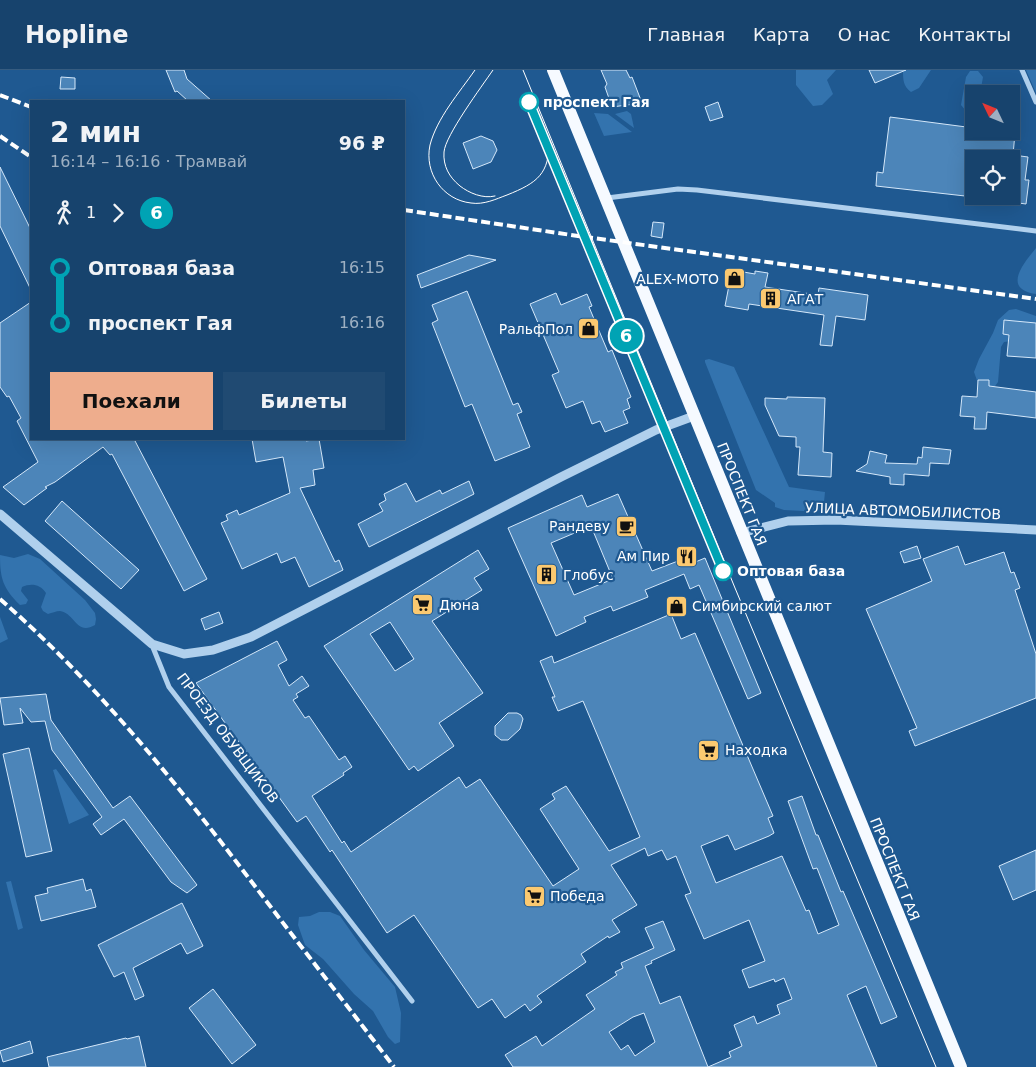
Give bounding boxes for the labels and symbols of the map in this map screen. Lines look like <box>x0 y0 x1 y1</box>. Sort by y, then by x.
north arrow <box>965 85 1020 140</box>
marker: проспект Гая <box>519 92 539 112</box>
place label: проспект Гая <box>543 94 650 110</box>
shop icon: ALEX-MOTO <box>723 267 747 291</box>
place label: ALEX-MOTO <box>636 271 719 287</box>
building icon: АГАТ <box>759 287 783 311</box>
place label: АГАТ <box>787 291 824 307</box>
shop icon: РальфПол <box>577 317 601 341</box>
line badge: 6 <box>610 320 642 352</box>
place label: РальфПол <box>499 321 573 337</box>
street label: ПРОСПЕКТ ГАЯ <box>714 440 770 548</box>
street label: УЛИЦА АВТОМОБИЛИСТОВ <box>805 500 1001 522</box>
cafe icon: Рандеву <box>614 514 638 538</box>
place label: Рандеву <box>549 518 610 534</box>
restaurant icon: Ам Пир <box>674 544 698 568</box>
place label: Ам Пир <box>617 548 670 564</box>
marker: Оптовая база <box>713 561 733 581</box>
building icon: Глобус <box>535 563 559 587</box>
place label: Оптовая база <box>737 563 845 579</box>
place label: Глобус <box>563 567 614 583</box>
supermarket icon: Дюна <box>411 593 435 617</box>
shop icon: Симбирский салют <box>664 594 688 618</box>
place label: Дюна <box>439 597 479 613</box>
place label: Симбирский салют <box>692 598 832 614</box>
street label: ПРОЕЗД ОБУВЩИКОВ <box>174 670 282 806</box>
supermarket icon: Находка <box>697 738 721 762</box>
place label: Находка <box>725 742 788 758</box>
street label: ПРОСПЕКТ ГАЯ <box>867 815 923 923</box>
supermarket icon: Победа <box>522 884 546 908</box>
place label: Победа <box>550 888 605 904</box>

